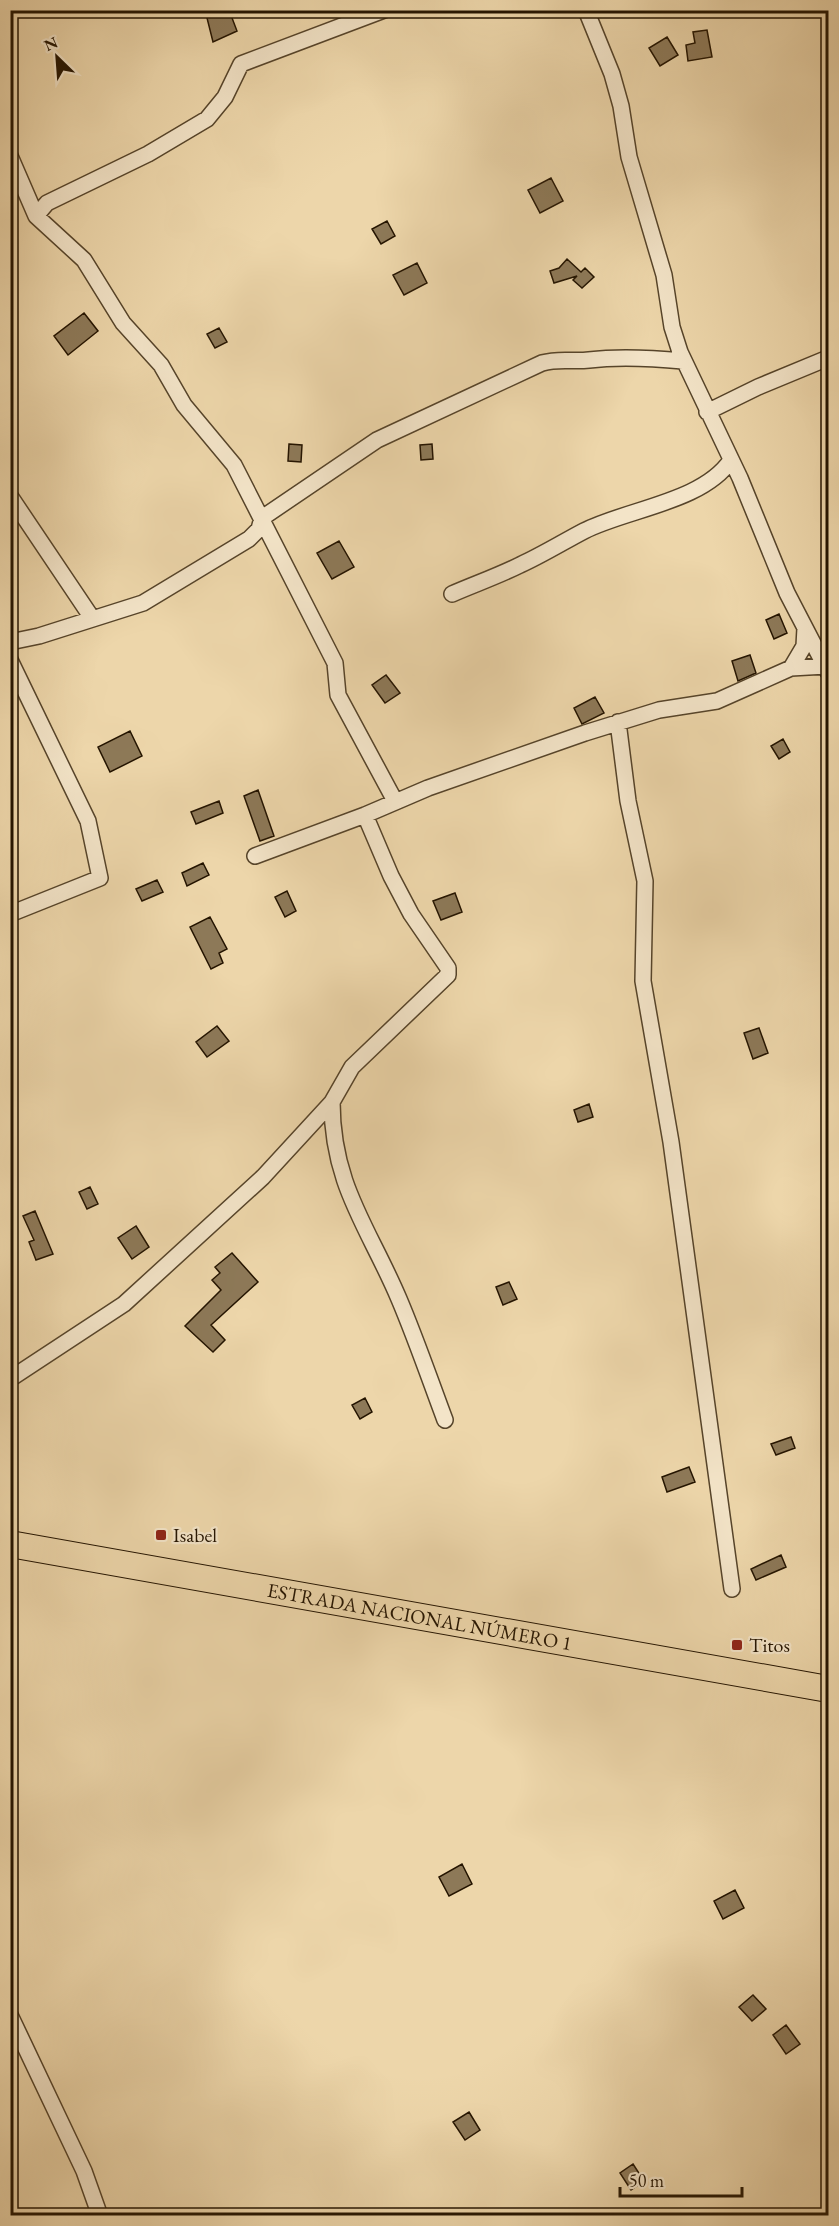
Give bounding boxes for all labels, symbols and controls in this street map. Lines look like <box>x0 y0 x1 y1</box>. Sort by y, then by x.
north arrow <box>27 27 87 87</box>
text: N <box>41 32 61 56</box>
place label: Isabel <box>173 1522 217 1548</box>
marker: Isabel <box>154 1528 168 1542</box>
street label: ESTRADA NACIONAL NÚMERO 1 <box>265 1577 574 1656</box>
place label: Titos <box>749 1632 790 1658</box>
marker: Titos <box>730 1638 744 1652</box>
scale bar <box>620 2160 742 2198</box>
text: 50 m <box>629 2169 664 2192</box>

